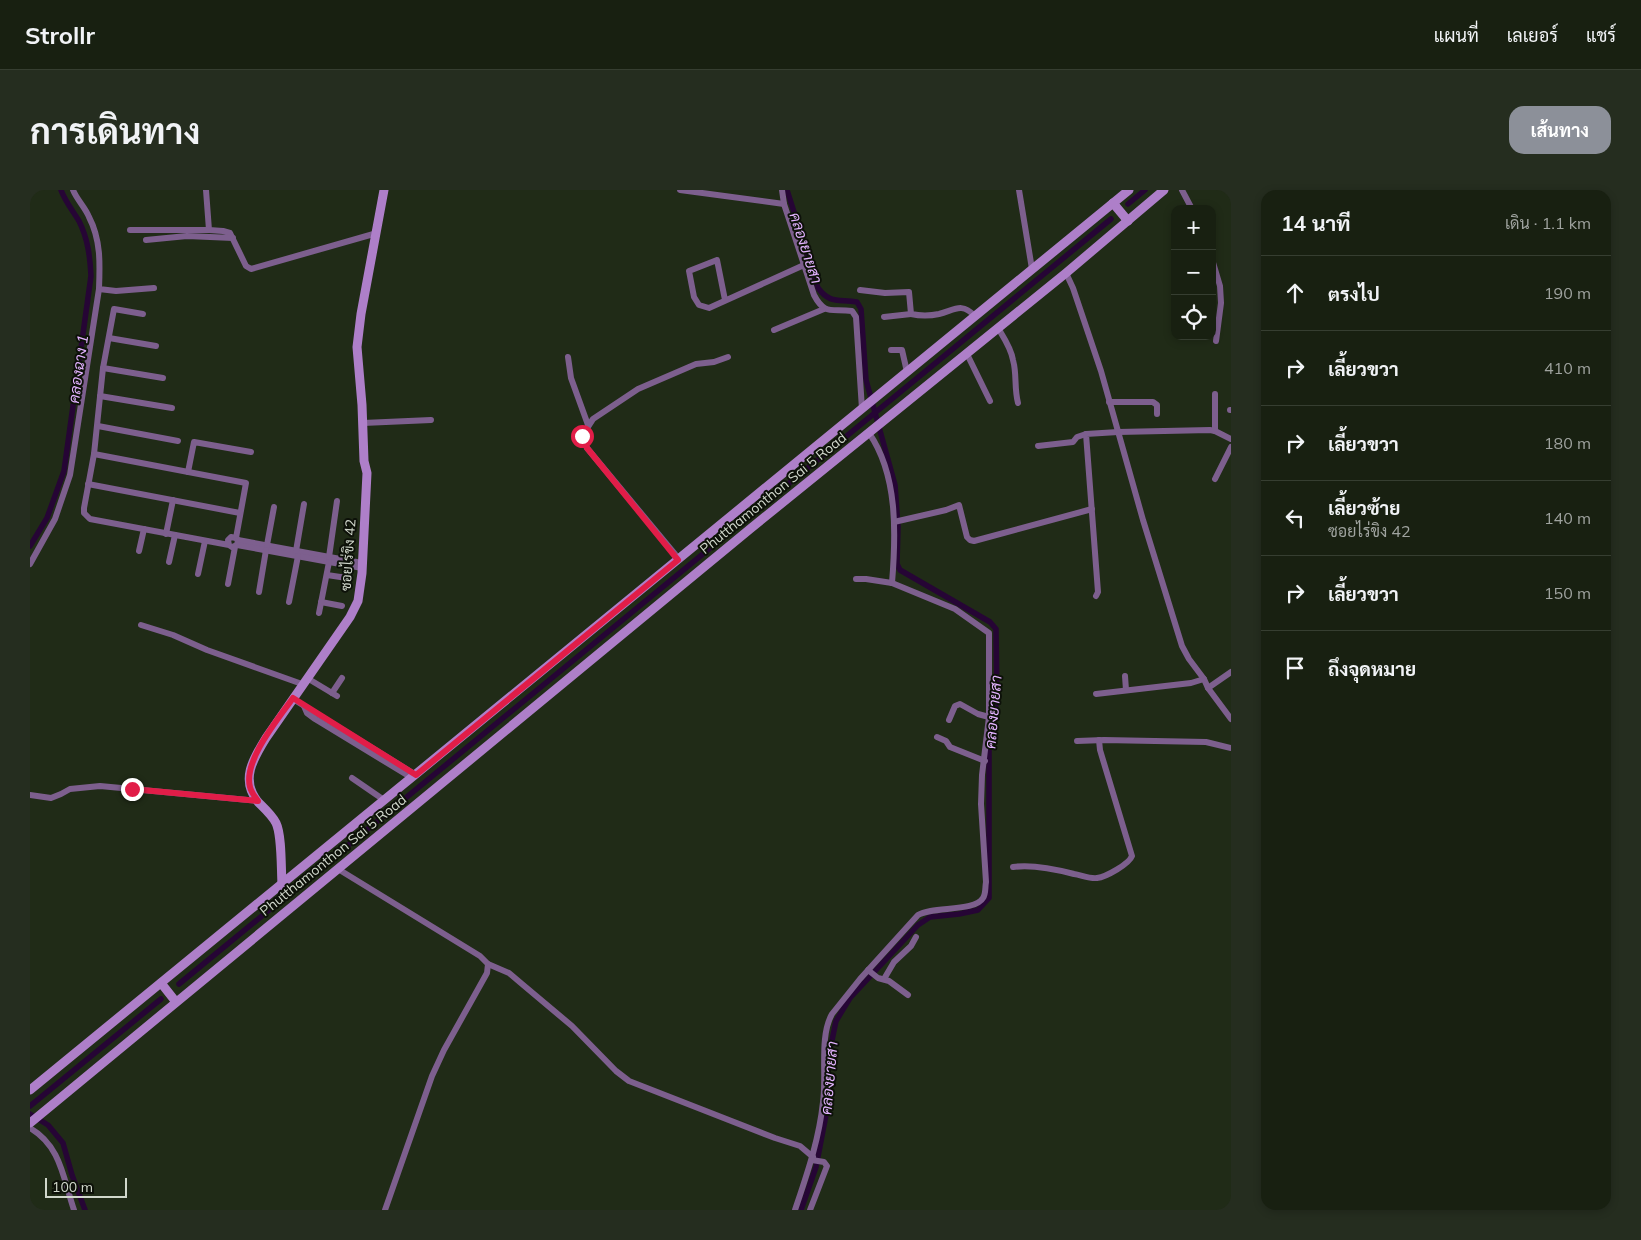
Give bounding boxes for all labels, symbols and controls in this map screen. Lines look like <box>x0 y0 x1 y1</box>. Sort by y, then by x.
text: Strollr <box>25 20 95 50</box>
text: แผนที่ <box>1434 24 1479 47</box>
text: เลเยอร์ <box>1507 24 1558 47</box>
text: แชร์ <box>1586 24 1616 47</box>
button: เส้นทาง <box>1509 106 1611 154</box>
text: การเดินทาง <box>30 109 200 153</box>
map controls <box>1171 205 1216 340</box>
button: + <box>1171 205 1216 250</box>
water label: คลองยายสา <box>786 210 826 286</box>
text: 14 นาที <box>1281 210 1351 236</box>
text: เดิน · 1.1 km <box>1505 213 1591 233</box>
button: − <box>1171 250 1216 295</box>
icon: ahead <box>1281 279 1309 307</box>
text: ตรงไป <box>1328 282 1380 306</box>
text: 190 m <box>1544 283 1591 303</box>
button: locate <box>1171 295 1216 340</box>
water label: คลองฉาง 1 <box>64 334 92 404</box>
icon: right <box>1281 354 1309 382</box>
text: เลี้ยวขวา <box>1328 357 1399 381</box>
text: 410 m <box>1544 358 1591 378</box>
route start <box>571 425 594 448</box>
street label: Phutthamonthon Sai 5 Road <box>696 428 850 558</box>
icon: right <box>1281 429 1309 457</box>
text: เลี้ยวขวา <box>1328 432 1399 456</box>
text: 180 m <box>1544 433 1591 453</box>
text: เลี้ยวซ้าย <box>1328 496 1400 520</box>
icon: left <box>1281 504 1309 532</box>
text: 140 m <box>1544 508 1591 528</box>
street label: ซอยไร่ขิง 42 <box>337 518 359 592</box>
text: ซอยไร่ขิง 42 <box>1328 521 1411 541</box>
icon: right <box>1281 579 1309 607</box>
text: เลี้ยวขวา <box>1328 582 1399 606</box>
text: 150 m <box>1544 583 1591 603</box>
icon: arrive <box>1281 654 1309 682</box>
text: ถึงจุดหมาย <box>1328 657 1416 681</box>
water label: คลองยายสา <box>980 674 1006 750</box>
route end <box>121 778 144 801</box>
street label: Phutthamonthon Sai 5 Road <box>256 790 410 920</box>
water label: คลองยายสา <box>816 1040 842 1116</box>
scale bar <box>45 1175 128 1198</box>
text: 100 m <box>52 1178 93 1196</box>

